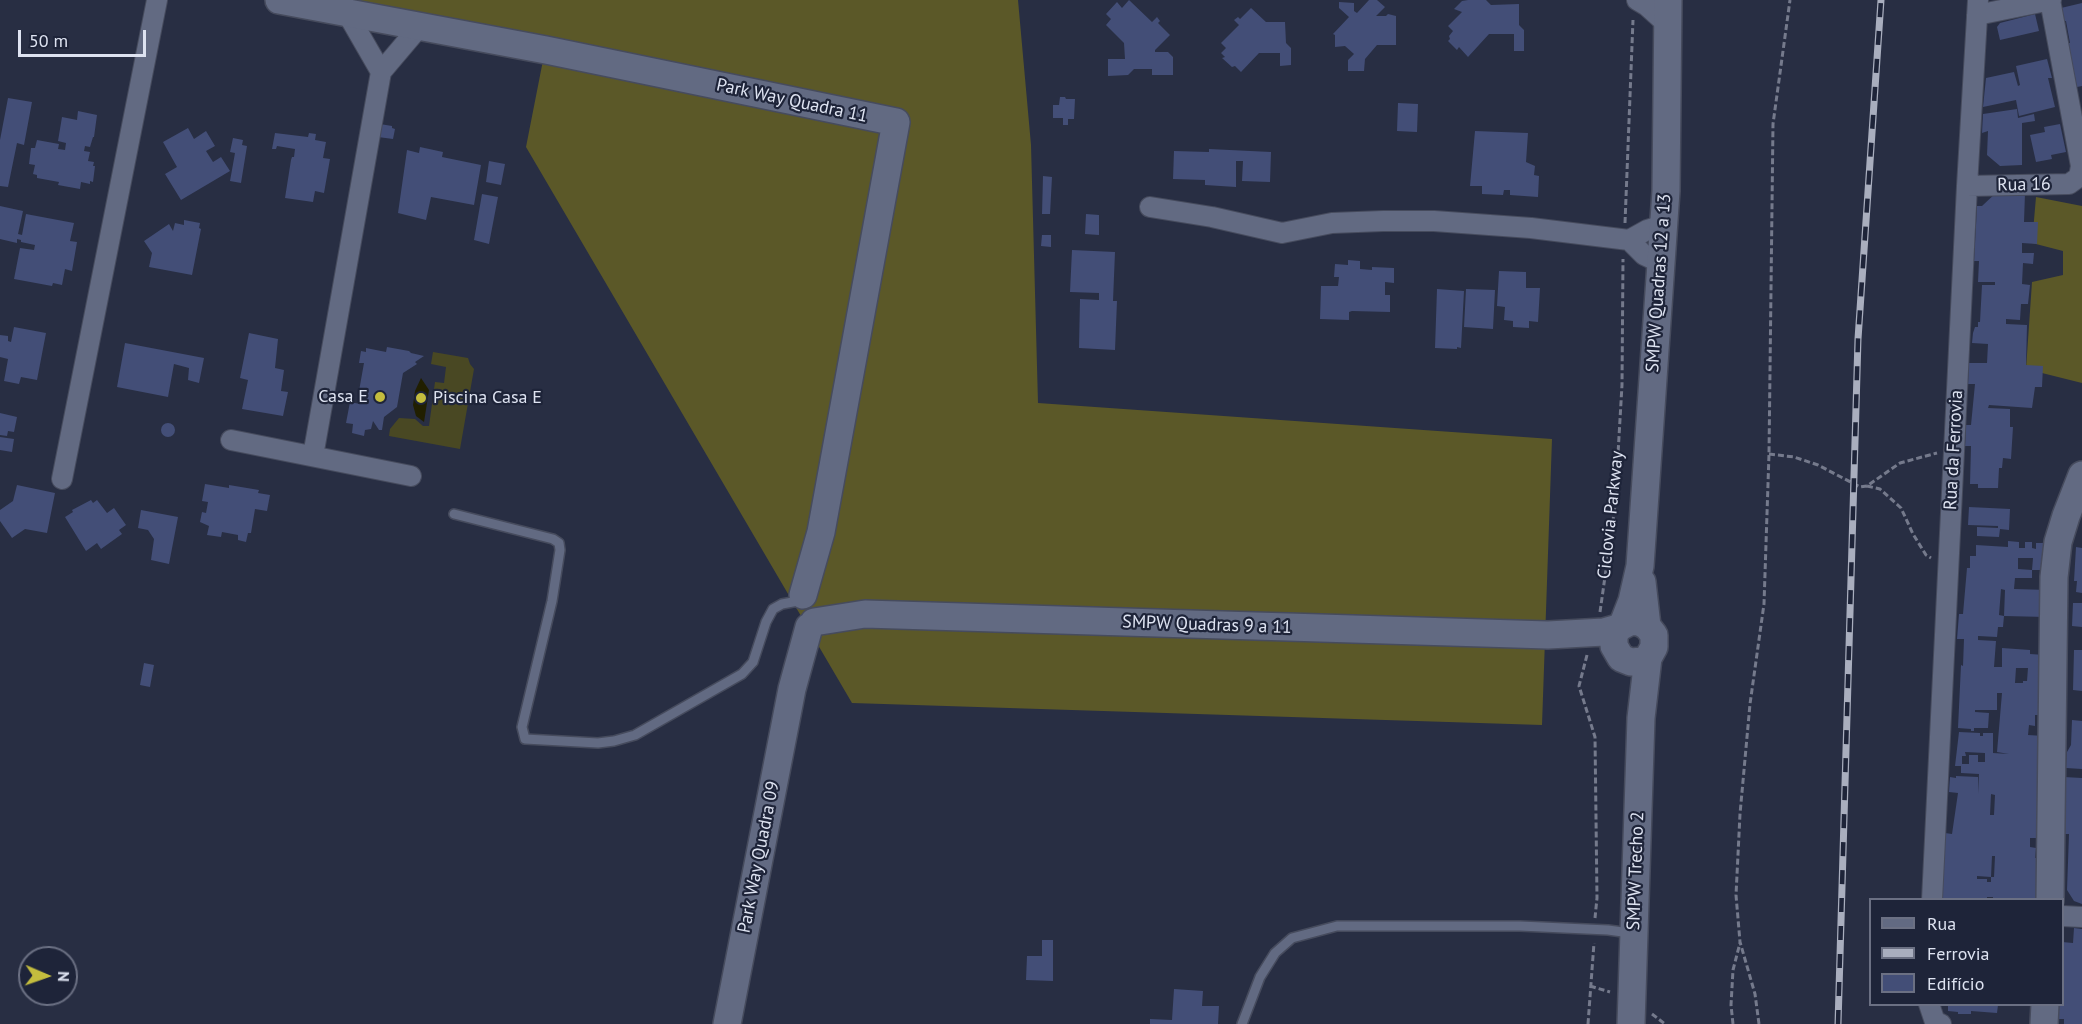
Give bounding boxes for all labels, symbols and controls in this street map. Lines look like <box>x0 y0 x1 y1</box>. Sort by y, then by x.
scale bar <box>21 18 148 56</box>
text: 50 m <box>29 29 68 52</box>
street label: Park Way Quadra 11 <box>714 74 870 128</box>
street label: Rua 16 <box>1997 174 2051 196</box>
street label: SMPW Quadras 12 a 13 <box>1642 193 1676 373</box>
place label: Casa E <box>318 386 368 408</box>
place label: Piscina Casa E <box>433 387 542 409</box>
marker: Casa E <box>373 390 387 404</box>
street label: Rua da Ferrovia <box>1940 390 1968 510</box>
marker: Piscina Casa E <box>414 391 428 405</box>
street label: Ciclovia Parkway <box>1594 450 1628 580</box>
street label: SMPW Quadras 9 a 11 <box>1122 611 1292 639</box>
street label: Park Way Quadra 09 <box>734 779 784 935</box>
street label: SMPW Trecho 2 <box>1623 811 1649 931</box>
legend <box>1869 898 2064 1006</box>
text: Rua <box>1927 912 1956 935</box>
text: Ferrovia <box>1927 942 1990 965</box>
north arrow <box>18 946 78 1006</box>
text: N <box>54 971 74 982</box>
text: Edifício <box>1927 972 1984 995</box>

